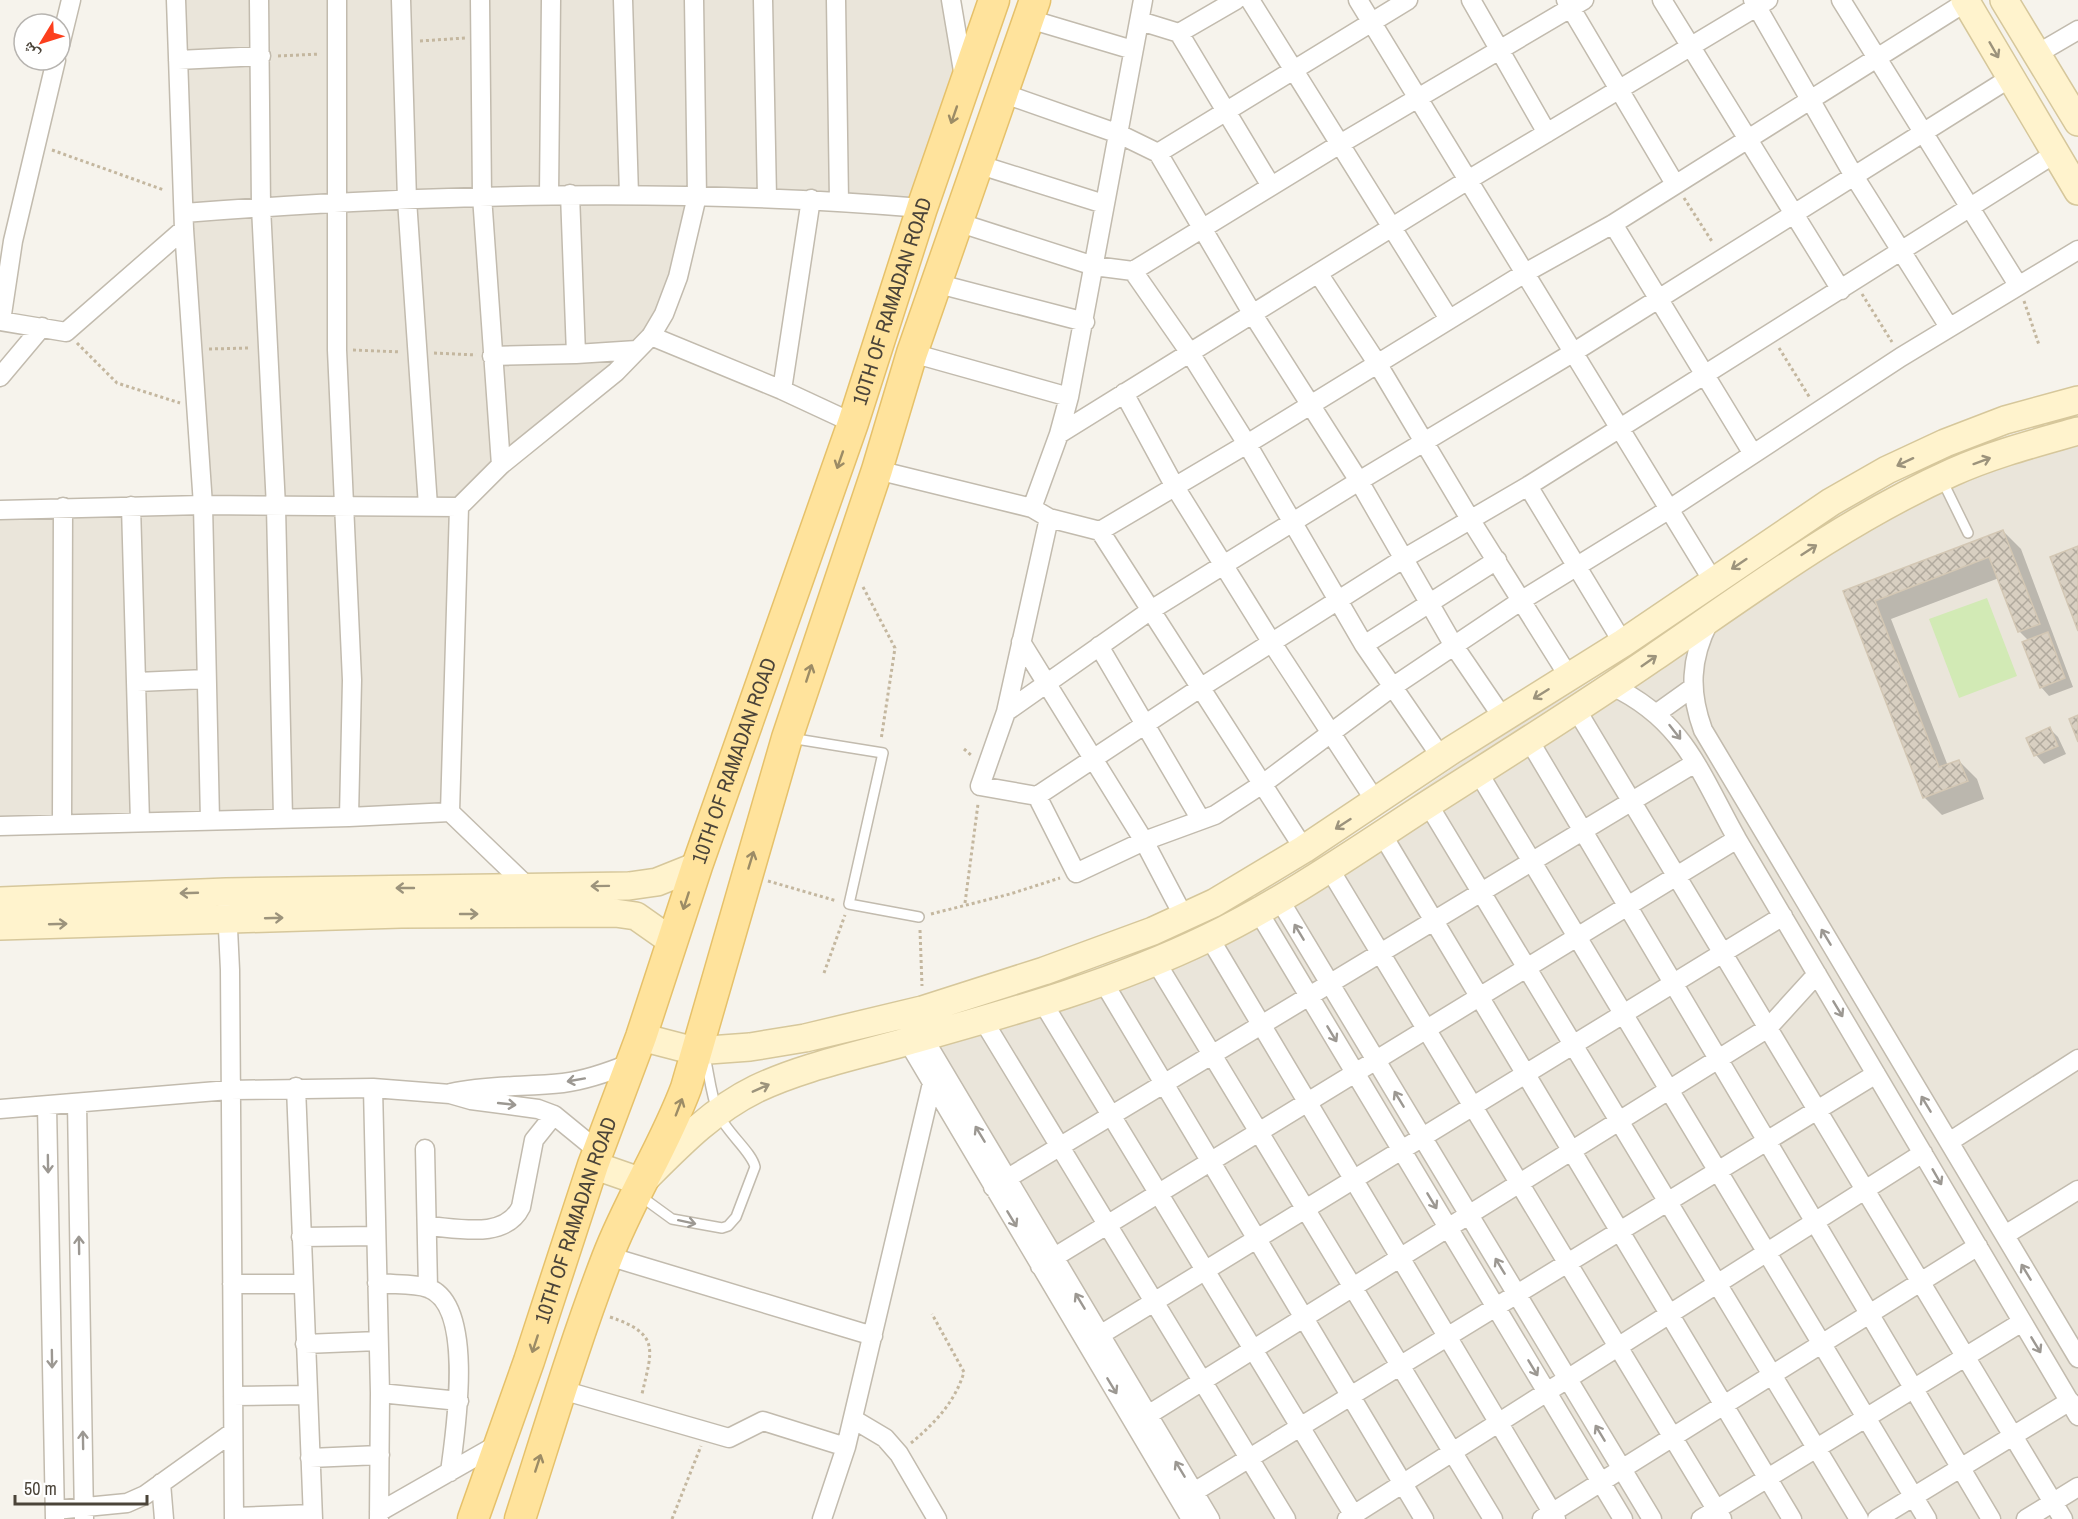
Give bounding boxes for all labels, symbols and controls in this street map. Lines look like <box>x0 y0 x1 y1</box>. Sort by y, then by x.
north arrow <box>12 12 72 72</box>
text: ش <box>16 38 44 65</box>
one-way arrow <box>1989 41 2001 58</box>
one-way arrow <box>947 105 958 124</box>
street label: 10TH OF RAMADAN ROAD <box>845 193 939 409</box>
one-way arrow <box>834 450 845 468</box>
one-way arrow <box>1972 454 1991 465</box>
one-way arrow <box>1896 456 1914 468</box>
one-way arrow <box>1800 543 1817 555</box>
one-way arrow <box>1731 558 1748 570</box>
street label: 10TH OF RAMADAN ROAD <box>684 654 783 867</box>
one-way arrow <box>1640 655 1656 667</box>
one-way arrow <box>804 664 815 683</box>
one-way arrow <box>1533 689 1550 701</box>
one-way arrow <box>1669 724 1682 740</box>
one-way arrow <box>1334 817 1351 830</box>
one-way arrow <box>746 850 757 869</box>
one-way arrow <box>591 880 611 892</box>
one-way arrow <box>396 882 416 894</box>
one-way arrow <box>180 888 200 899</box>
one-way arrow <box>679 891 690 910</box>
one-way arrow <box>459 908 479 920</box>
one-way arrow <box>264 912 284 924</box>
one-way arrow <box>48 918 68 930</box>
one-way arrow <box>1292 924 1304 941</box>
one-way arrow <box>1820 929 1832 946</box>
one-way arrow <box>1832 1000 1844 1017</box>
one-way arrow <box>1326 1025 1338 1042</box>
one-way arrow <box>566 1075 586 1086</box>
one-way arrow <box>752 1082 770 1093</box>
one-way arrow <box>1393 1091 1405 1108</box>
one-way arrow <box>1920 1096 1932 1113</box>
one-way arrow <box>674 1098 685 1117</box>
one-way arrow <box>496 1099 516 1110</box>
street label: 10TH OF RAMADAN ROAD <box>527 1113 624 1327</box>
one-way arrow <box>973 1126 985 1143</box>
one-way arrow <box>42 1154 54 1174</box>
one-way arrow <box>1931 1168 1943 1185</box>
one-way arrow <box>1427 1192 1439 1209</box>
one-way arrow <box>1007 1210 1019 1227</box>
one-way arrow <box>677 1217 696 1228</box>
one-way arrow <box>74 1235 85 1255</box>
one-way arrow <box>1494 1258 1506 1275</box>
one-way arrow <box>2020 1264 2032 1281</box>
one-way arrow <box>1073 1293 1085 1310</box>
one-way arrow <box>529 1334 540 1353</box>
one-way arrow <box>2030 1336 2042 1353</box>
one-way arrow <box>46 1349 58 1369</box>
one-way arrow <box>1527 1359 1539 1376</box>
one-way arrow <box>1106 1377 1118 1394</box>
one-way arrow <box>1594 1425 1606 1442</box>
one-way arrow <box>77 1430 89 1450</box>
one-way arrow <box>533 1454 544 1473</box>
one-way arrow <box>1173 1461 1185 1478</box>
scale bar <box>15 1468 147 1506</box>
text: 50 m <box>24 1476 57 1501</box>

